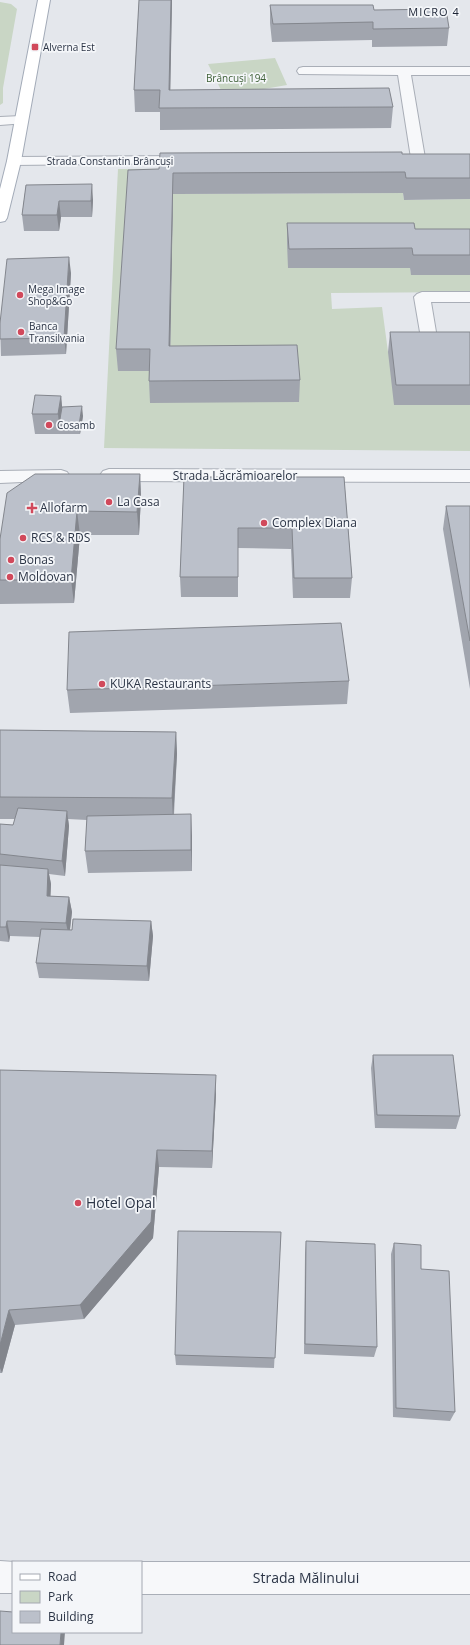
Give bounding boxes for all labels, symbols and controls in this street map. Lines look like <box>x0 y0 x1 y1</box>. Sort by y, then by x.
district label: MICRO 4 <box>408 4 460 19</box>
place label: Alverna Est <box>43 40 95 54</box>
marker: Alverna Est <box>30 42 40 52</box>
park label: Brâncuși 194 <box>206 71 266 85</box>
street label: Strada Constantin Brâncuși <box>47 154 173 168</box>
place label: Mega Image Shop&Go <box>28 282 85 308</box>
marker: Mega Image Shop&Go <box>15 290 25 300</box>
place label: Banca Transilvania <box>29 319 85 345</box>
marker: Banca Transilvania <box>16 327 26 337</box>
place label: Cosamb <box>57 418 95 432</box>
marker: Cosamb <box>44 420 54 430</box>
street label: Strada Lăcrămioarelor <box>173 467 297 484</box>
place label: La Casa <box>117 493 160 510</box>
marker: La Casa <box>104 497 114 507</box>
place label: Allofarm <box>40 499 88 516</box>
marker: Allofarm <box>27 503 37 513</box>
place label: Complex Diana <box>272 514 357 531</box>
marker: Complex Diana <box>259 518 269 528</box>
place label: RCS & RDS <box>31 529 90 546</box>
marker: RCS & RDS <box>18 533 28 543</box>
place label: Bonas <box>19 551 54 568</box>
marker: Bonas <box>6 555 16 565</box>
place label: Moldovan <box>18 568 74 585</box>
marker: Moldovan <box>5 572 15 582</box>
place label: KUKA Restaurants <box>110 675 212 692</box>
marker: KUKA Restaurants <box>97 679 107 689</box>
place label: Hotel Opal <box>86 1193 156 1212</box>
marker: Hotel Opal <box>73 1198 83 1208</box>
legend <box>12 1561 142 1633</box>
text: Road <box>48 1568 77 1585</box>
street label: Strada Mălinului <box>253 1568 359 1587</box>
text: Park <box>48 1588 74 1605</box>
text: Building <box>48 1608 94 1625</box>

